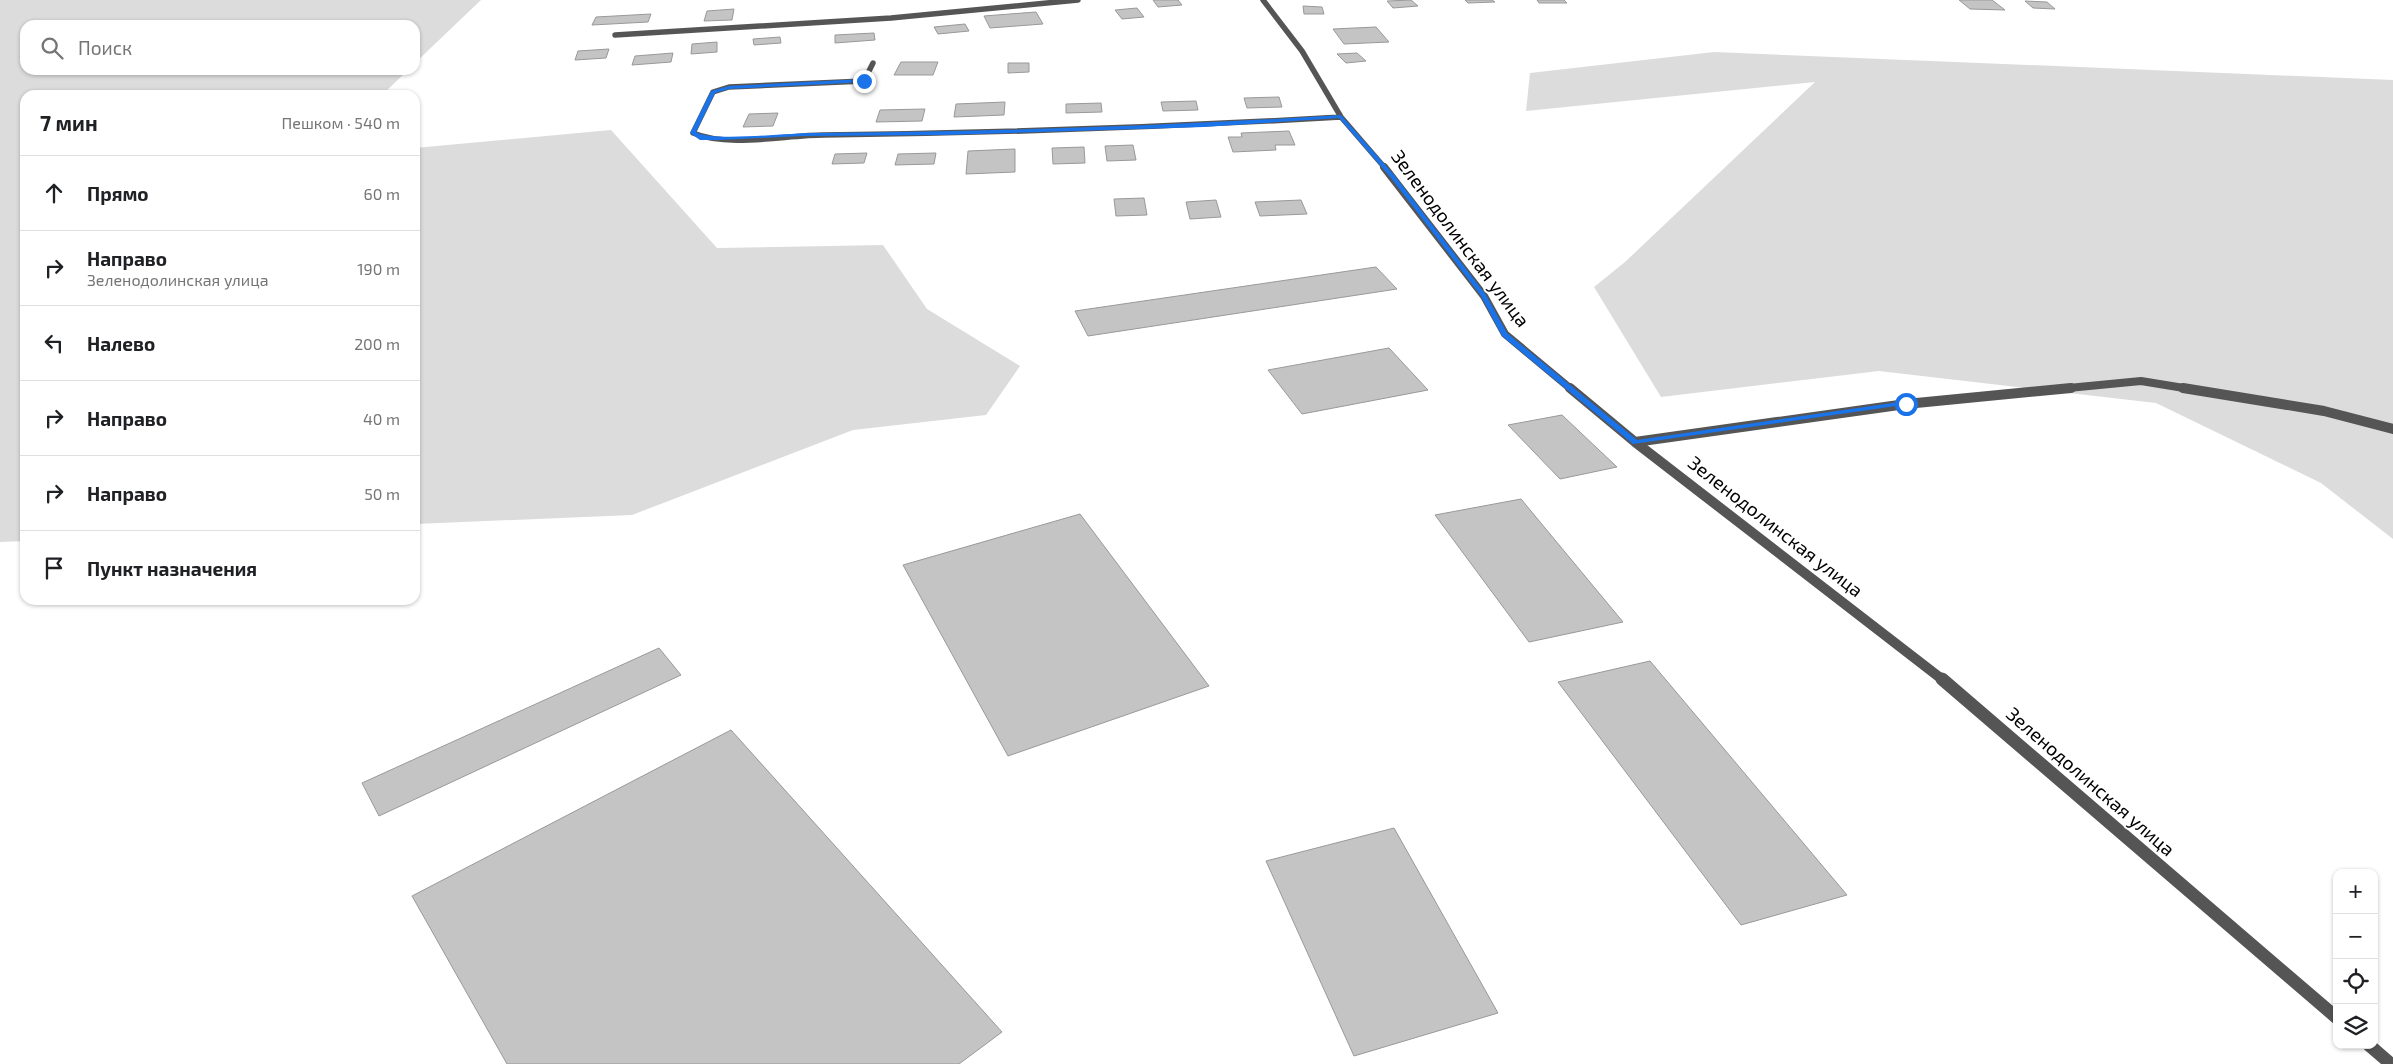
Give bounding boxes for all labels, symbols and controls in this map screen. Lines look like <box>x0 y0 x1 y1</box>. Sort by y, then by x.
search box <box>20 20 420 75</box>
icon: search <box>38 34 66 62</box>
text: Поиск <box>78 36 132 59</box>
route end <box>853 70 876 93</box>
text: 7 мин <box>40 110 98 135</box>
text: Пешком · 540 m <box>282 113 400 132</box>
street label: Зеленодолинская улица <box>1386 145 1535 332</box>
icon: ahead <box>40 179 68 207</box>
text: Прямо <box>87 182 149 205</box>
text: 60 m <box>364 184 400 203</box>
text: Направо <box>87 247 167 270</box>
icon: right <box>40 254 68 282</box>
text: 190 m <box>357 259 400 278</box>
text: Зеленодолинская улица <box>87 270 269 289</box>
icon: left <box>40 329 68 357</box>
text: Налево <box>87 332 155 355</box>
text: 200 m <box>354 334 400 353</box>
route start <box>1895 393 1918 416</box>
icon: right <box>40 404 68 432</box>
text: Направо <box>87 407 167 430</box>
text: 40 m <box>363 409 400 428</box>
street label: Зеленодолинская улица <box>1683 451 1868 602</box>
icon: right <box>40 479 68 507</box>
text: Направо <box>87 482 167 505</box>
text: 50 m <box>364 484 400 503</box>
icon: arrive <box>40 554 68 582</box>
text: Пункт назначения <box>87 557 257 580</box>
street label: Зеленодолинская улица <box>2001 702 2180 861</box>
map controls <box>2333 869 2378 1049</box>
button: + <box>2333 869 2378 914</box>
button: − <box>2333 914 2378 959</box>
button: locate <box>2333 959 2378 1004</box>
button: layers <box>2333 1004 2378 1049</box>

